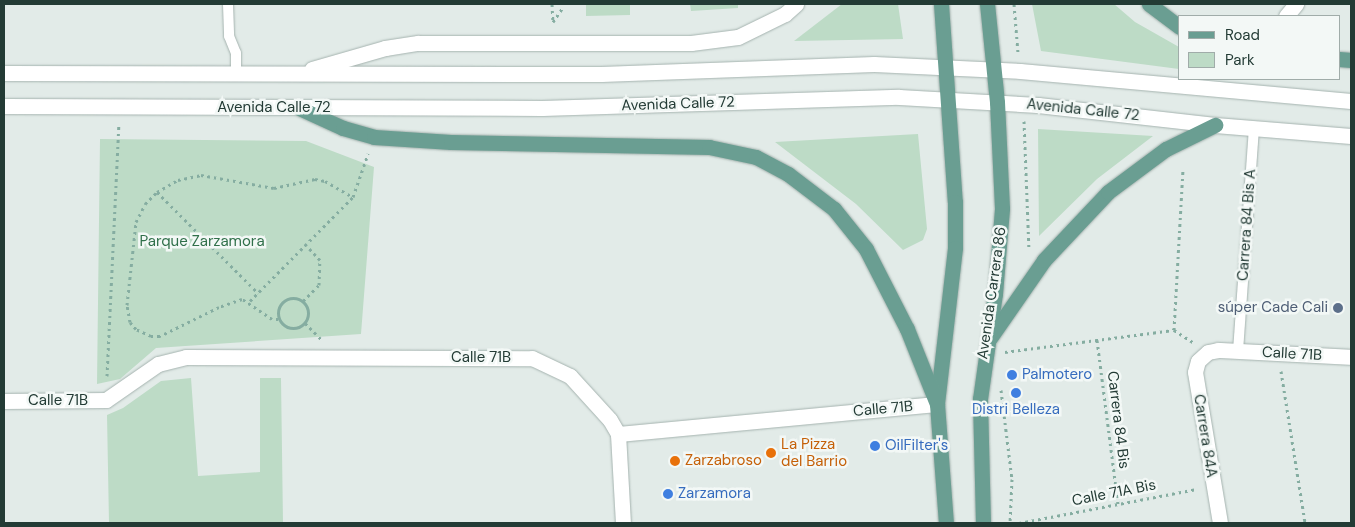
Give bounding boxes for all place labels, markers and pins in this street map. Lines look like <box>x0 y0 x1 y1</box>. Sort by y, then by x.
place label: súper Cade Cali <box>1218 299 1328 317</box>
marker: súper Cade Cali <box>1332 302 1344 314</box>
place label: Palmotero <box>1022 366 1092 384</box>
marker: Palmotero <box>1006 369 1018 381</box>
marker: Distri Belleza <box>1010 387 1022 399</box>
place label: Distri Belleza <box>972 401 1060 419</box>
place label: La Pizza del Barrio <box>781 435 847 470</box>
place label: OilFilter's <box>885 437 948 455</box>
marker: OilFilter's <box>869 440 881 452</box>
marker: La Pizza del Barrio <box>765 447 777 459</box>
place label: Zarzabroso <box>685 452 762 470</box>
marker: Zarzabroso <box>669 455 681 467</box>
place label: Zarzamora <box>678 485 751 503</box>
marker: Zarzamora <box>662 488 674 500</box>

